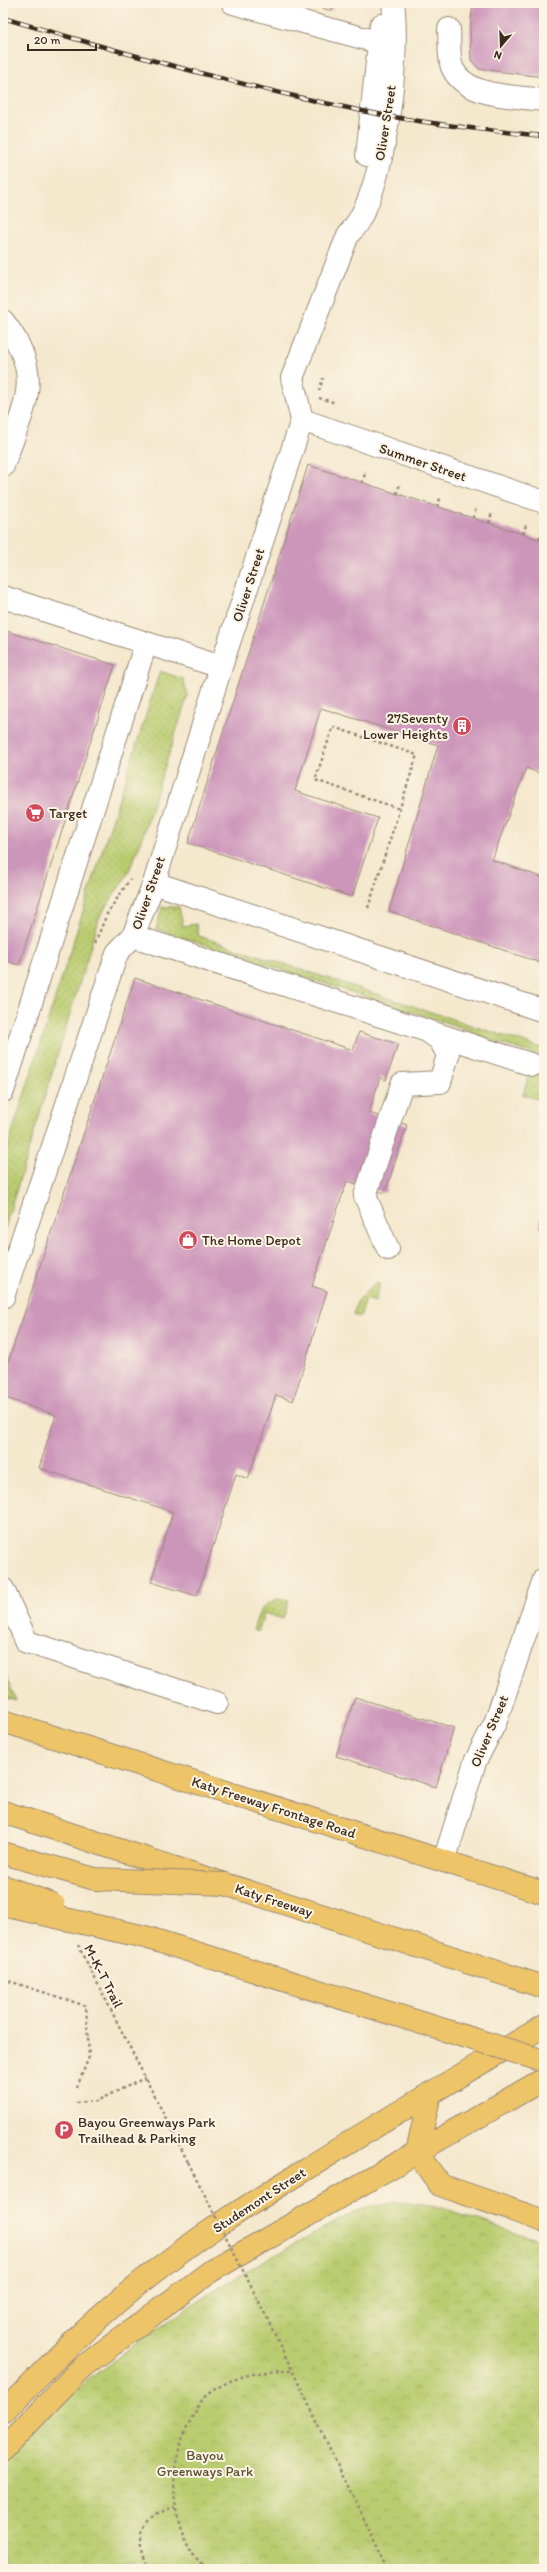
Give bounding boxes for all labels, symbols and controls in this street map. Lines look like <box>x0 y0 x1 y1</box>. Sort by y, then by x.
scale bar <box>28 26 96 52</box>
north arrow <box>481 26 521 66</box>
text: 20 m <box>34 33 61 47</box>
text: N <box>492 48 504 62</box>
street label: Oliver Street <box>371 84 400 162</box>
street label: Summer Street <box>377 440 469 485</box>
street label: Oliver Street <box>229 546 268 624</box>
place label: 27Seventy Lower Heights <box>363 710 448 743</box>
building icon: 27Seventy Lower Heights <box>451 715 473 737</box>
supermarket icon: Target <box>24 802 46 824</box>
place label: Target <box>49 805 87 822</box>
street label: Oliver Street <box>128 854 169 932</box>
shop icon: The Home Depot <box>177 1229 199 1251</box>
place label: The Home Depot <box>202 1232 301 1249</box>
street label: Oliver Street <box>467 1693 512 1770</box>
street label: Katy Freeway Frontage Road <box>190 1773 358 1842</box>
street label: Katy Freeway <box>233 1880 315 1921</box>
street label: M-K-T Trail <box>80 1942 127 2011</box>
place label: Bayou Greenways Park Trailhead & Parking <box>78 2114 215 2147</box>
parking icon: Bayou Greenways Park Trailhead & Parking <box>53 2119 75 2141</box>
street label: Studemont Street <box>210 2164 309 2237</box>
park label: Bayou Greenways Park <box>157 2447 254 2480</box>

